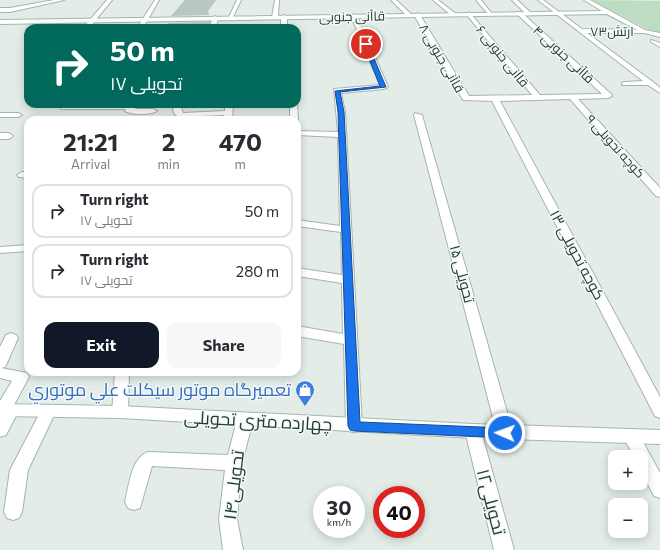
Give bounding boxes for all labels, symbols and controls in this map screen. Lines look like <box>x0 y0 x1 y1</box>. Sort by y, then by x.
street label: قاآنی جنوبی <box>319 7 385 25</box>
street label: قاآنی جنوبی ۸ <box>416 21 468 95</box>
street label: قاآنی جنوبی ۶ <box>473 22 533 90</box>
street label: قاآنی جنوبی ۴ <box>530 22 598 86</box>
street label: ارتش۷۳ <box>590 23 634 39</box>
pin <box>349 27 383 61</box>
text: 50 m <box>110 33 175 67</box>
icon: arrive <box>355 33 377 55</box>
icon: right <box>44 40 96 92</box>
text: تحویلی ۱۷ <box>110 72 183 94</box>
street label: کوچه تحویلی ۹ <box>582 111 649 182</box>
text: 21:21 <box>63 127 118 156</box>
text: 2 <box>162 127 175 156</box>
text: 470 <box>219 127 262 156</box>
text: Arrival <box>71 156 110 172</box>
text: min <box>157 156 180 172</box>
text: m <box>235 156 246 172</box>
text: Turn right <box>80 190 149 208</box>
icon: right <box>46 200 68 222</box>
text: 50 m <box>245 202 279 220</box>
street label: کوچه تحویلی ۱۳ <box>545 207 609 303</box>
text: تحویلی ۱۷ <box>80 212 132 228</box>
street label: تحویلی ۱۵ <box>445 243 479 305</box>
text: Turn right <box>80 250 149 268</box>
icon: right <box>46 260 68 282</box>
text: 280 m <box>236 262 279 280</box>
text: تحویلی ۱۷ <box>80 272 132 288</box>
button: Exit <box>44 322 159 368</box>
button: Share <box>167 322 281 368</box>
place label: تعميرگاه موتور سيكلت علي موتوري <box>28 378 291 404</box>
shop icon: تعميرگاه موتور سيكلت علي موتوري <box>294 379 316 407</box>
street label: چهارده متری تحویلی <box>183 405 333 437</box>
position arrow <box>484 412 526 454</box>
street label: تحویلی۱۴ <box>218 449 249 521</box>
map controls <box>608 450 648 538</box>
button: + <box>608 450 648 490</box>
street label: تحویلی۱۲ <box>472 466 511 538</box>
speed limit sign: 40 <box>373 486 425 538</box>
text: 30 <box>327 495 351 519</box>
button: − <box>608 498 648 538</box>
text: km/h <box>327 516 351 528</box>

